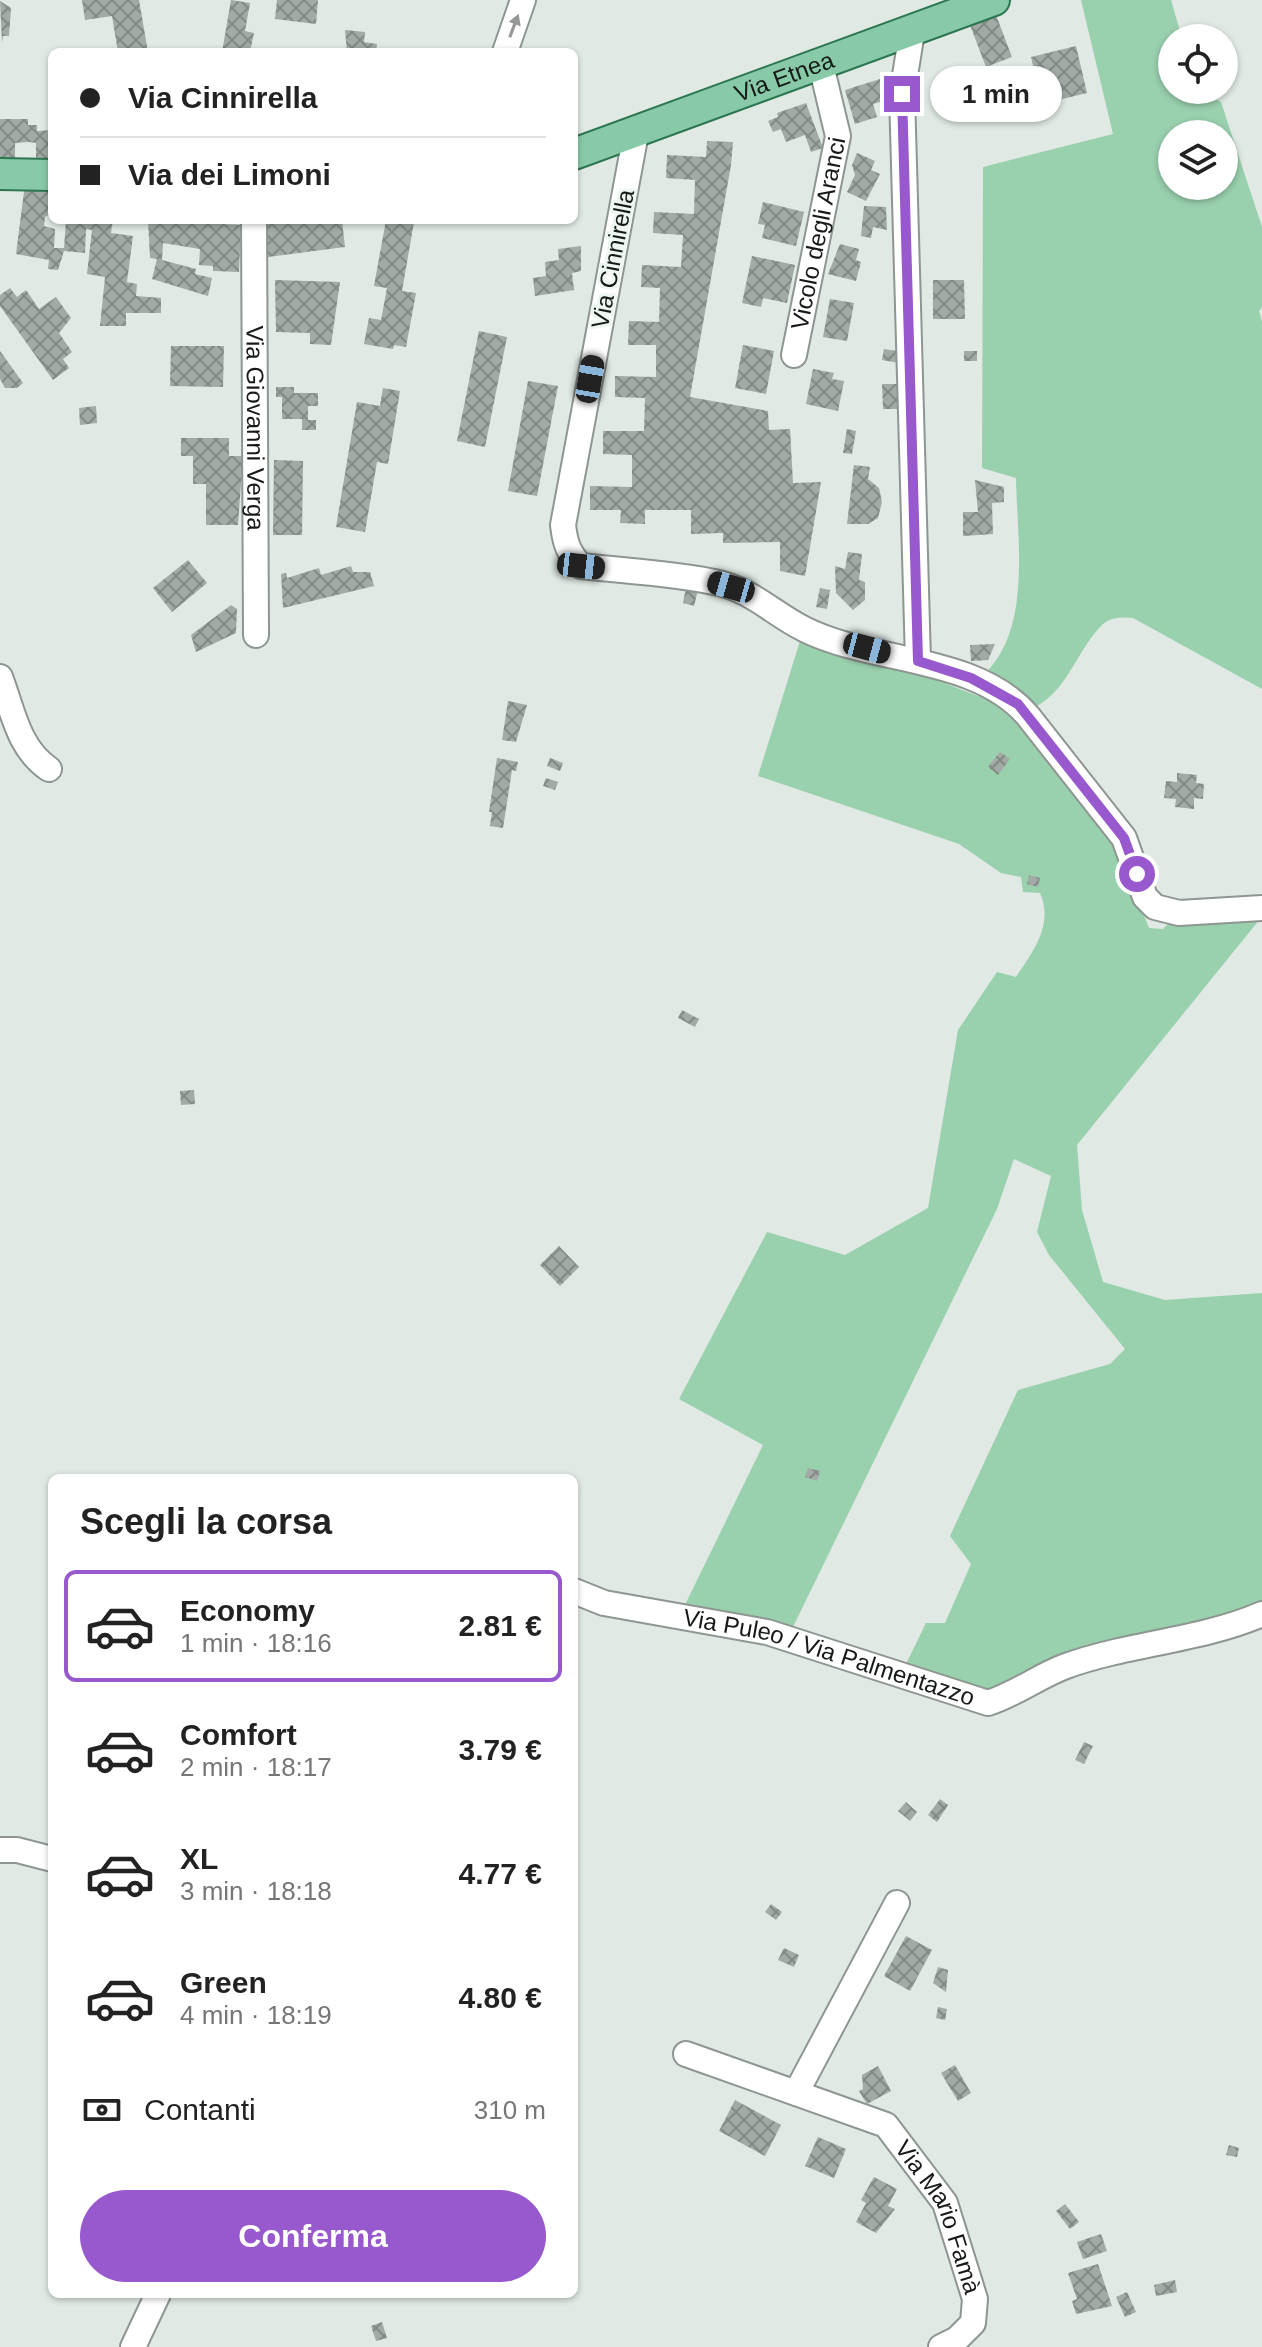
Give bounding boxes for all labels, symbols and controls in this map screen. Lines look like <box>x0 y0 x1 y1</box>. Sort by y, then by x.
one-way arrow <box>509 14 521 38</box>
map controls <box>1158 24 1238 200</box>
button: locate <box>1158 24 1238 104</box>
street label: Via Etnea <box>731 46 838 107</box>
callout: 1 min <box>930 66 1062 122</box>
route end <box>884 76 920 112</box>
text: 1 min <box>962 79 1030 109</box>
text: Via Cinnirella <box>128 81 318 114</box>
button: layers <box>1158 120 1238 200</box>
street label: Vicolo degli Aranci <box>785 135 850 332</box>
text: Via dei Limoni <box>128 158 331 191</box>
street label: Via Cinnirella <box>586 187 639 331</box>
street label: Via Giovanni Verga <box>242 325 269 531</box>
car <box>574 353 606 405</box>
car <box>556 552 606 580</box>
car <box>705 569 757 605</box>
car <box>841 630 893 666</box>
route start <box>1119 856 1155 892</box>
text: Scegli la corsa <box>80 1501 332 1542</box>
icon: car <box>84 1590 156 1662</box>
text: Economy <box>180 1594 315 1627</box>
street label: Via Puleo / Via Palmentazzo <box>681 1603 978 1711</box>
text: 2.81 € <box>459 1609 542 1642</box>
text: 1 min · 18:16 <box>180 1628 332 1658</box>
icon: car <box>84 1714 156 1786</box>
text: Comfort <box>180 1718 297 1751</box>
text: 3.79 € <box>459 1733 542 1766</box>
text: 2 min · 18:17 <box>180 1752 332 1782</box>
icon: car <box>84 1838 156 1910</box>
text: XL <box>180 1842 218 1875</box>
text: 4.77 € <box>459 1857 542 1890</box>
text: 3 min · 18:18 <box>180 1876 332 1906</box>
icon: car <box>84 1962 156 2034</box>
text: Green <box>180 1966 267 1999</box>
text: 4.80 € <box>459 1981 542 2014</box>
text: 4 min · 18:19 <box>180 2000 332 2030</box>
icon: cash <box>80 2088 124 2132</box>
text: Contanti <box>144 2093 256 2126</box>
text: 310 m <box>474 2095 546 2125</box>
street label: Via Mario Famà <box>890 2135 987 2298</box>
button: Conferma <box>80 2190 546 2282</box>

